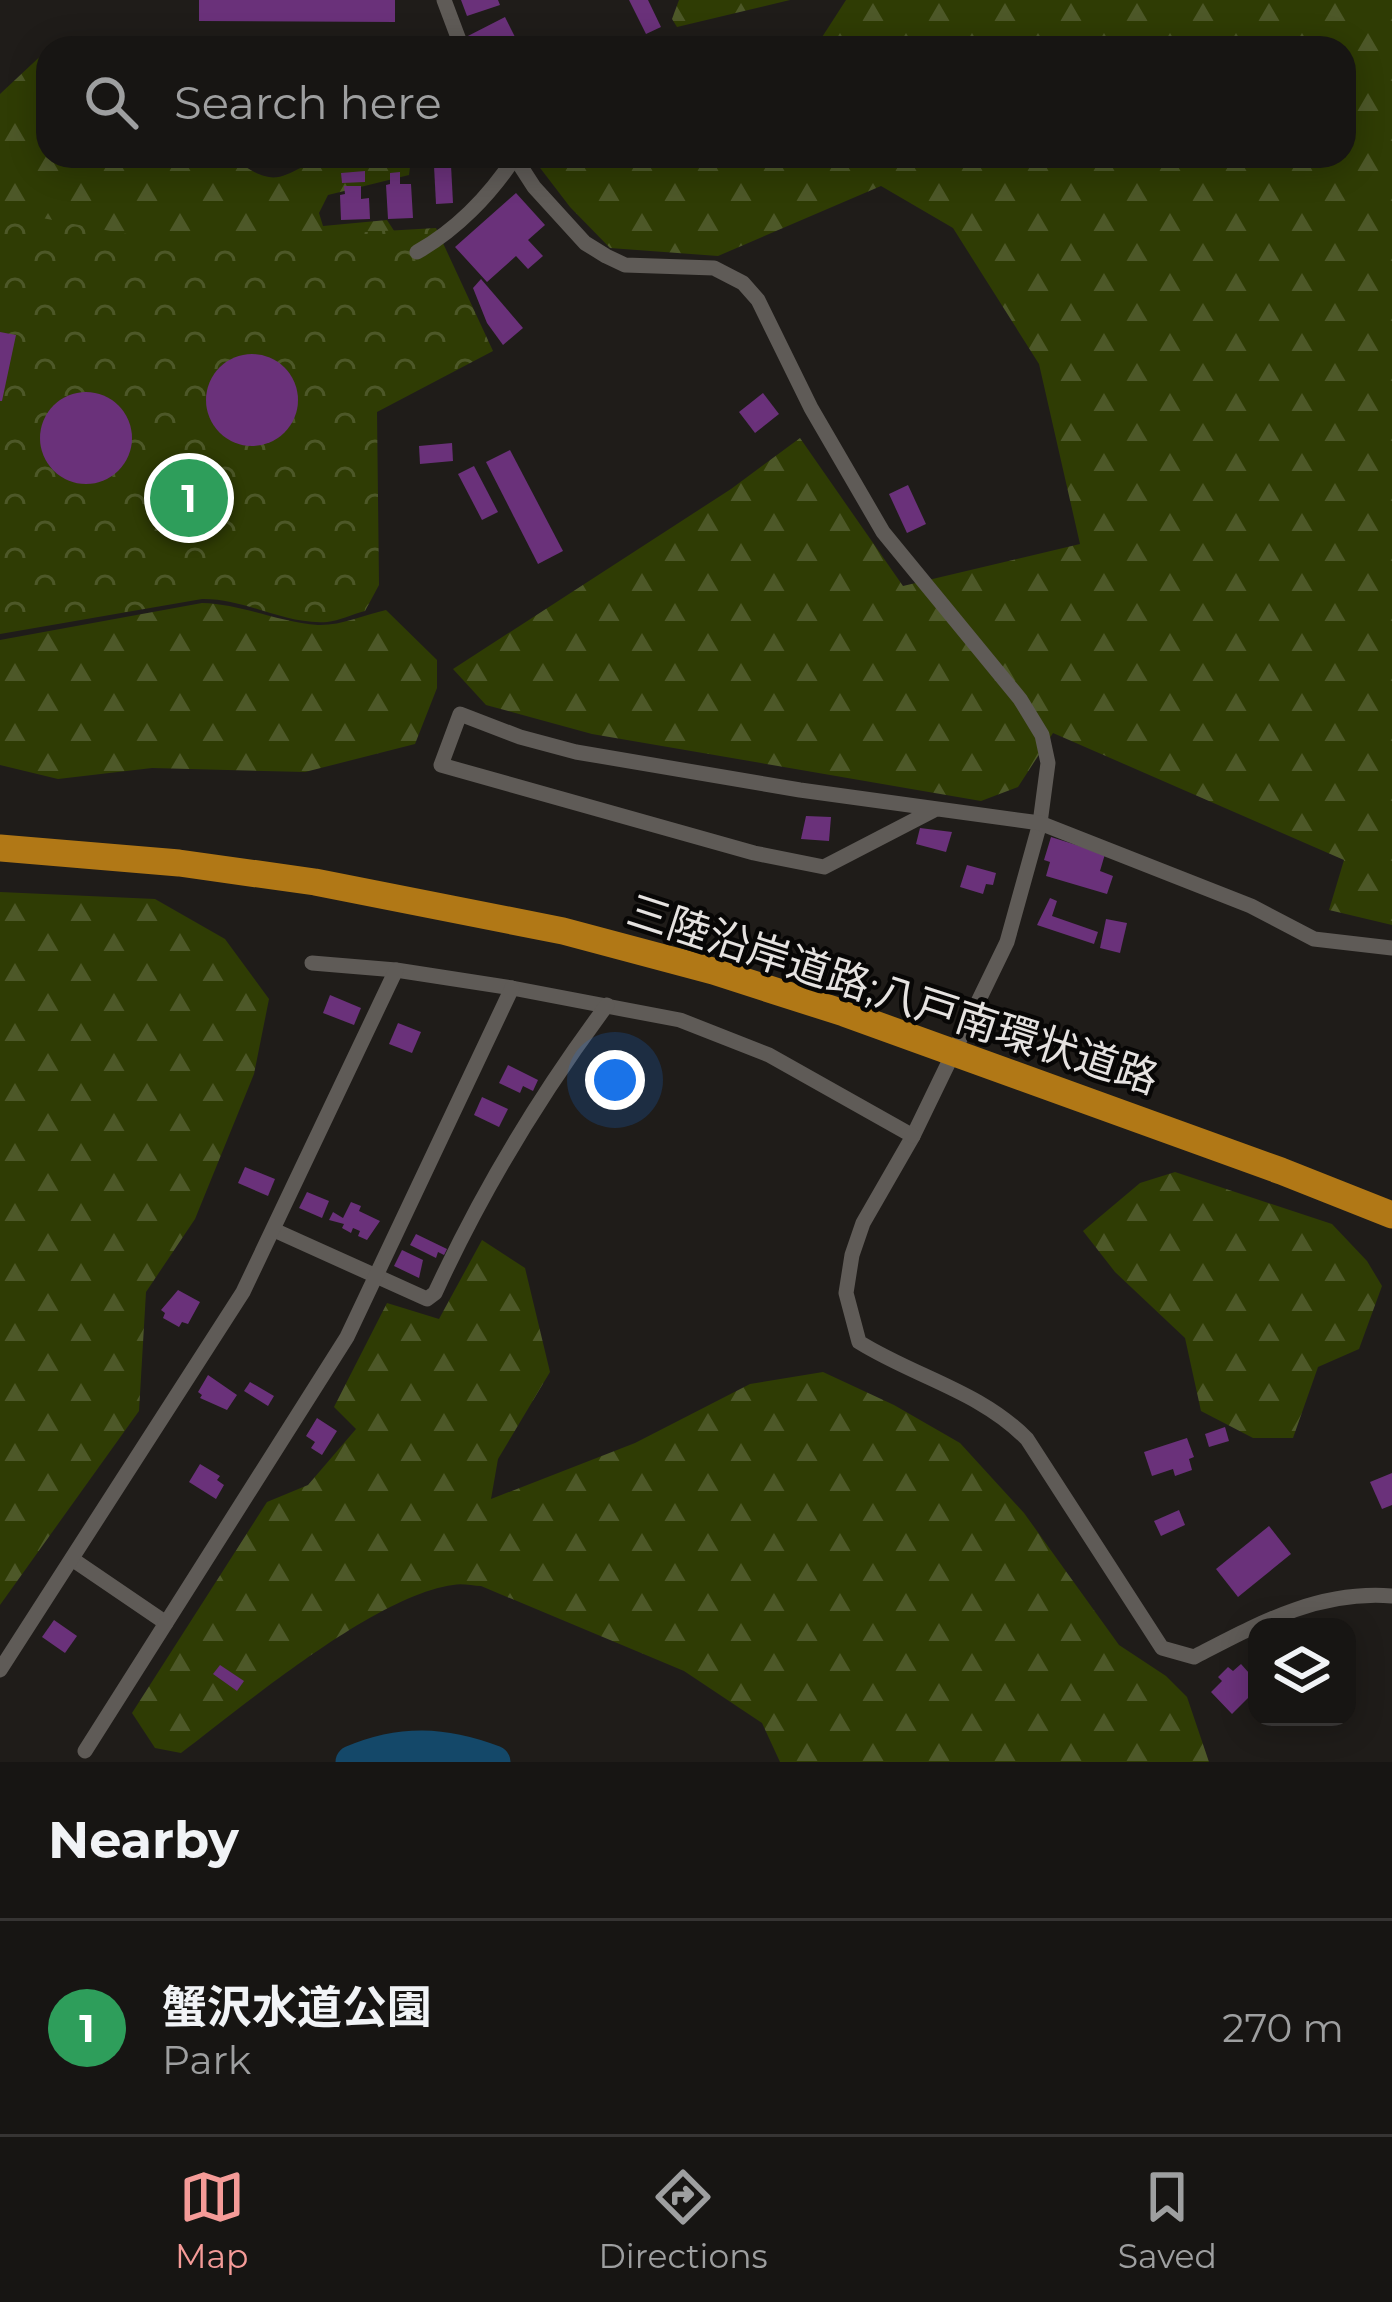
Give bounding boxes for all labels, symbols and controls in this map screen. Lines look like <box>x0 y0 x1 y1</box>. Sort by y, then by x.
search box <box>36 36 1356 168</box>
icon: search <box>78 69 144 135</box>
text: Search here <box>174 75 442 130</box>
pin: 1 <box>150 453 228 543</box>
street label: 三陸沿岸道路;八戸南環状道路 <box>621 884 1165 1104</box>
your location <box>585 1050 645 1110</box>
map controls <box>1248 1618 1356 1726</box>
button: layers <box>1248 1618 1356 1726</box>
text: Nearby <box>48 1809 239 1871</box>
text: 蟹沢水道公園 <box>162 1979 432 2034</box>
text: 1 <box>79 2004 95 2052</box>
text: 270 m <box>1222 2004 1344 2052</box>
text: Park <box>162 2036 251 2084</box>
tab: Map <box>175 2164 248 2276</box>
tab: Directions <box>599 2164 768 2276</box>
tab: Saved <box>1118 2164 1217 2276</box>

